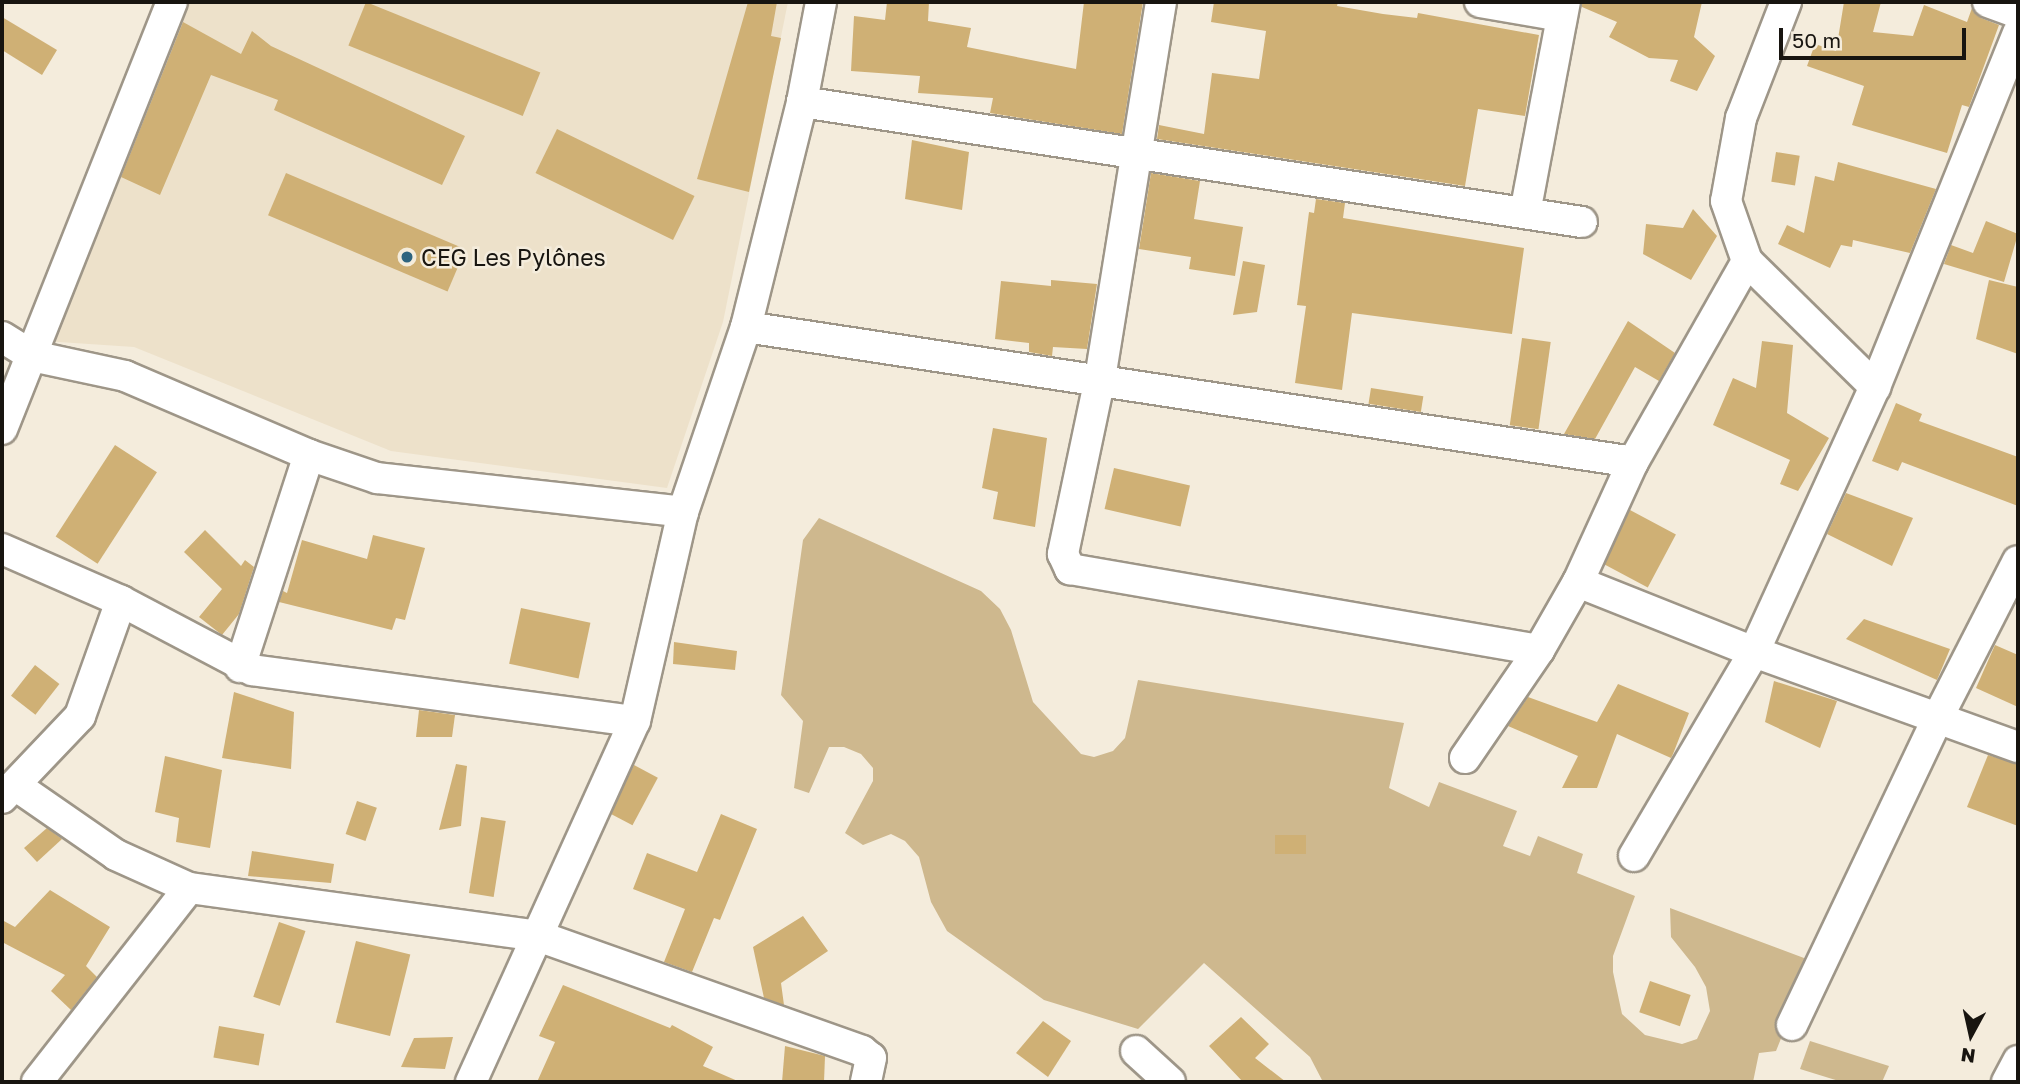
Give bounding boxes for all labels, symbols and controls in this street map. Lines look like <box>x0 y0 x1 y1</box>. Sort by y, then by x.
scale bar <box>1782 14 1969 58</box>
text: 50 m <box>1792 27 1841 53</box>
place label: CEG Les Pylônes <box>421 243 606 271</box>
marker: CEG Les Pylônes <box>399 249 415 265</box>
north arrow <box>1936 1000 2006 1070</box>
text: N <box>1959 1044 1977 1069</box>

